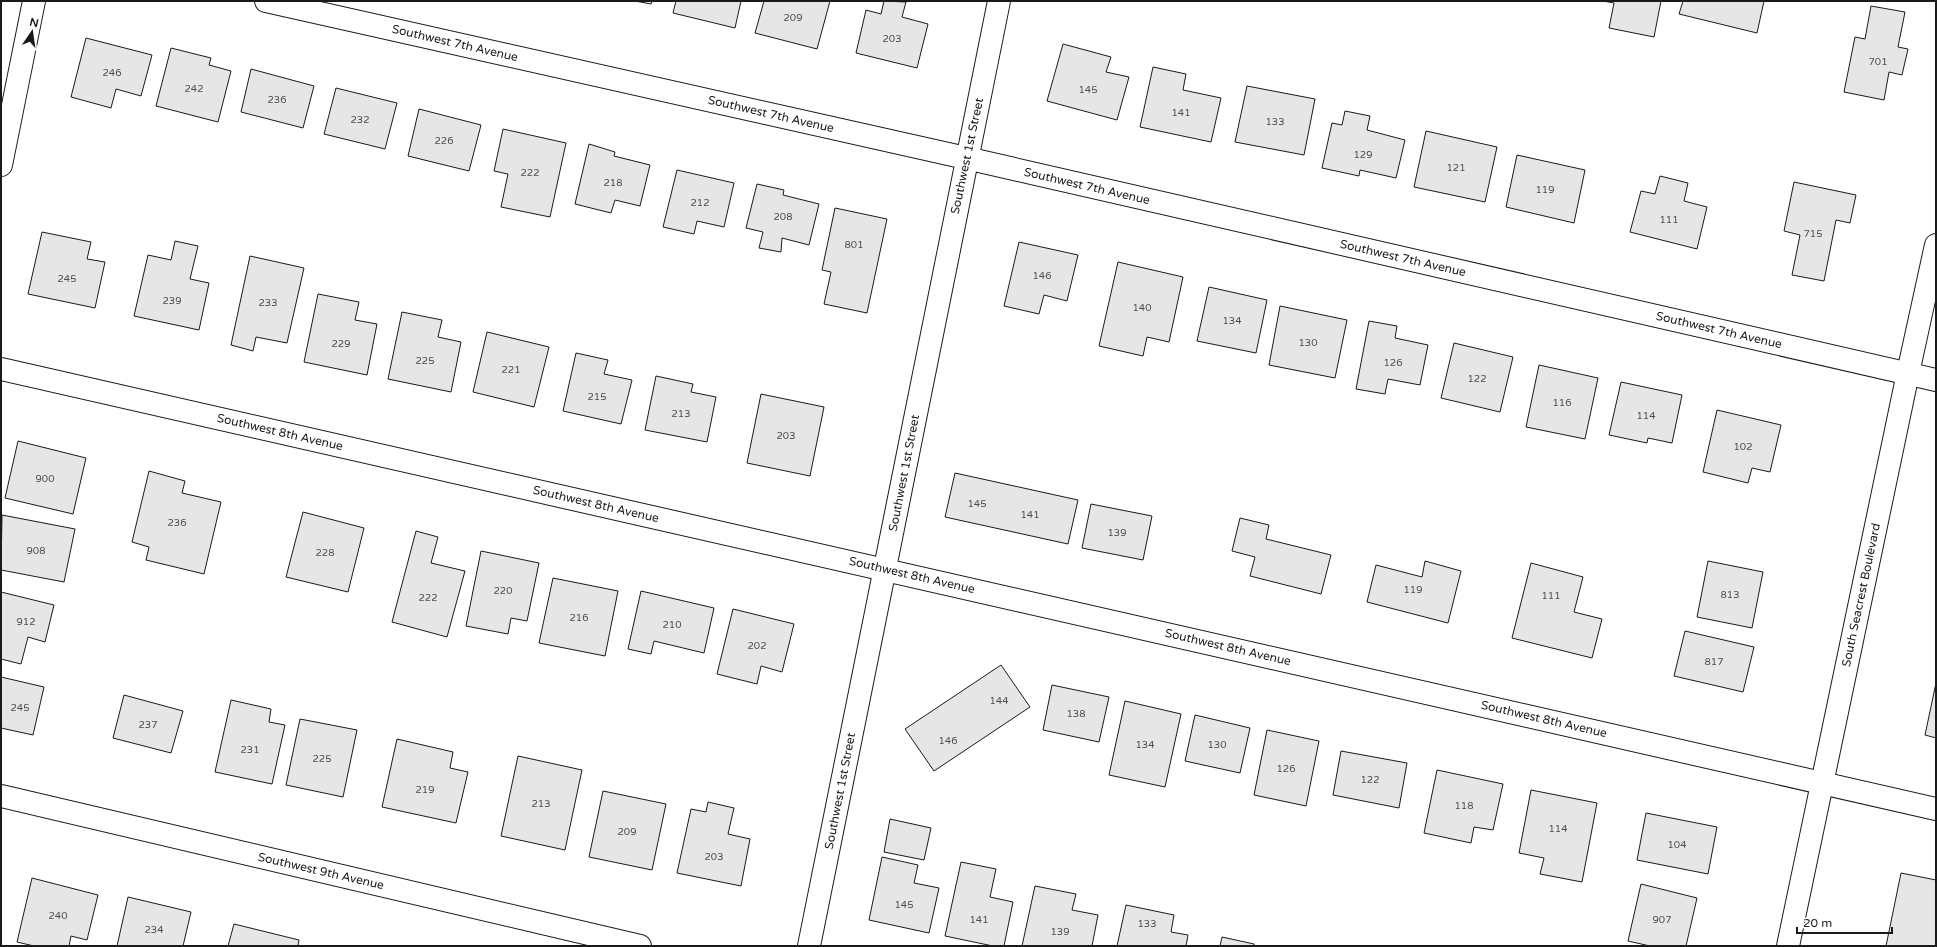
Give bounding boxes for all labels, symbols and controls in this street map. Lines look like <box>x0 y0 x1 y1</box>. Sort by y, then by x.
north arrow <box>12 12 52 52</box>
house number: 209 <box>784 12 802 24</box>
text: N <box>28 15 40 30</box>
street label: Southwest 7th Avenue <box>391 22 520 64</box>
house number: 203 <box>883 33 901 45</box>
house number: 701 <box>1869 56 1887 68</box>
house number: 246 <box>103 67 121 79</box>
house number: 242 <box>185 83 203 95</box>
house number: 145 <box>1079 84 1097 96</box>
street label: Southwest 7th Avenue <box>707 93 836 135</box>
house number: 236 <box>268 94 286 106</box>
street label: Southwest 1st Street <box>948 96 986 215</box>
house number: 141 <box>1172 107 1190 119</box>
house number: 232 <box>351 114 369 126</box>
house number: 133 <box>1266 116 1284 128</box>
house number: 226 <box>435 135 453 147</box>
house number: 129 <box>1354 149 1372 161</box>
house number: 121 <box>1447 162 1465 174</box>
street label: Southwest 7th Avenue <box>1023 165 1152 207</box>
house number: 222 <box>521 167 539 179</box>
house number: 218 <box>604 177 622 189</box>
house number: 119 <box>1536 184 1554 196</box>
house number: 212 <box>691 197 709 209</box>
house number: 208 <box>774 211 792 223</box>
house number: 111 <box>1660 214 1678 226</box>
house number: 715 <box>1804 228 1822 240</box>
street label: Southwest 7th Avenue <box>1339 237 1468 279</box>
house number: 801 <box>845 239 863 251</box>
house number: 146 <box>1033 270 1051 282</box>
house number: 245 <box>58 273 76 285</box>
house number: 239 <box>163 295 181 307</box>
house number: 233 <box>259 297 277 309</box>
house number: 140 <box>1133 302 1151 314</box>
street label: Southwest 7th Avenue <box>1655 309 1784 351</box>
house number: 134 <box>1223 315 1241 327</box>
house number: 130 <box>1299 337 1317 349</box>
house number: 229 <box>332 338 350 350</box>
house number: 225 <box>416 355 434 367</box>
house number: 126 <box>1384 357 1402 369</box>
house number: 221 <box>502 364 520 376</box>
house number: 122 <box>1468 373 1486 385</box>
house number: 215 <box>588 391 606 403</box>
house number: 116 <box>1553 397 1571 409</box>
house number: 213 <box>672 408 690 420</box>
house number: 114 <box>1637 410 1655 422</box>
street label: Southwest 8th Avenue <box>216 411 345 453</box>
street label: Southwest 1st Street <box>886 413 922 533</box>
house number: 203 <box>777 430 795 442</box>
house number: 102 <box>1734 441 1752 453</box>
house number: 900 <box>36 473 54 485</box>
street label: Southwest 8th Avenue <box>532 483 661 525</box>
house number: 145 <box>968 498 986 510</box>
house number: 141 <box>1021 509 1039 521</box>
house number: 236 <box>168 517 186 529</box>
street label: South Seacrest Boulevard <box>1839 522 1883 668</box>
house number: 139 <box>1108 527 1126 539</box>
house number: 908 <box>27 545 45 557</box>
house number: 228 <box>316 547 334 559</box>
street label: Southwest 8th Avenue <box>848 554 977 596</box>
house number: 119 <box>1404 584 1422 596</box>
house number: 220 <box>494 585 512 597</box>
house number: 813 <box>1721 589 1739 601</box>
house number: 111 <box>1542 590 1560 602</box>
house number: 222 <box>419 592 437 604</box>
house number: 216 <box>570 612 588 624</box>
house number: 912 <box>17 616 35 628</box>
house number: 210 <box>663 619 681 631</box>
street label: Southwest 8th Avenue <box>1164 626 1293 668</box>
house number: 202 <box>748 640 766 652</box>
house number: 817 <box>1705 656 1723 668</box>
house number: 144 <box>990 695 1008 707</box>
street label: Southwest 8th Avenue <box>1480 698 1609 740</box>
house number: 245 <box>11 702 29 714</box>
house number: 138 <box>1067 708 1085 720</box>
house number: 237 <box>139 719 157 731</box>
street label: Southwest 1st Street <box>822 731 858 851</box>
house number: 146 <box>939 735 957 747</box>
house number: 134 <box>1136 739 1154 751</box>
house number: 130 <box>1208 739 1226 751</box>
house number: 231 <box>241 744 259 756</box>
house number: 225 <box>313 753 331 765</box>
house number: 126 <box>1277 763 1295 775</box>
house number: 122 <box>1361 774 1379 786</box>
house number: 219 <box>416 784 434 796</box>
house number: 213 <box>532 798 550 810</box>
house number: 118 <box>1455 800 1473 812</box>
house number: 114 <box>1549 823 1567 835</box>
house number: 209 <box>618 826 636 838</box>
house number: 104 <box>1668 839 1686 851</box>
street label: Southwest 9th Avenue <box>257 850 386 892</box>
house number: 203 <box>705 851 723 863</box>
house number: 145 <box>895 899 913 911</box>
scale bar <box>1797 909 1892 935</box>
house number: 240 <box>49 910 67 922</box>
house number: 141 <box>970 914 988 926</box>
house number: 907 <box>1653 914 1671 926</box>
text: 20 m <box>1803 916 1832 930</box>
house number: 133 <box>1138 918 1156 930</box>
house number: 234 <box>145 924 163 936</box>
house number: 139 <box>1051 926 1069 938</box>

